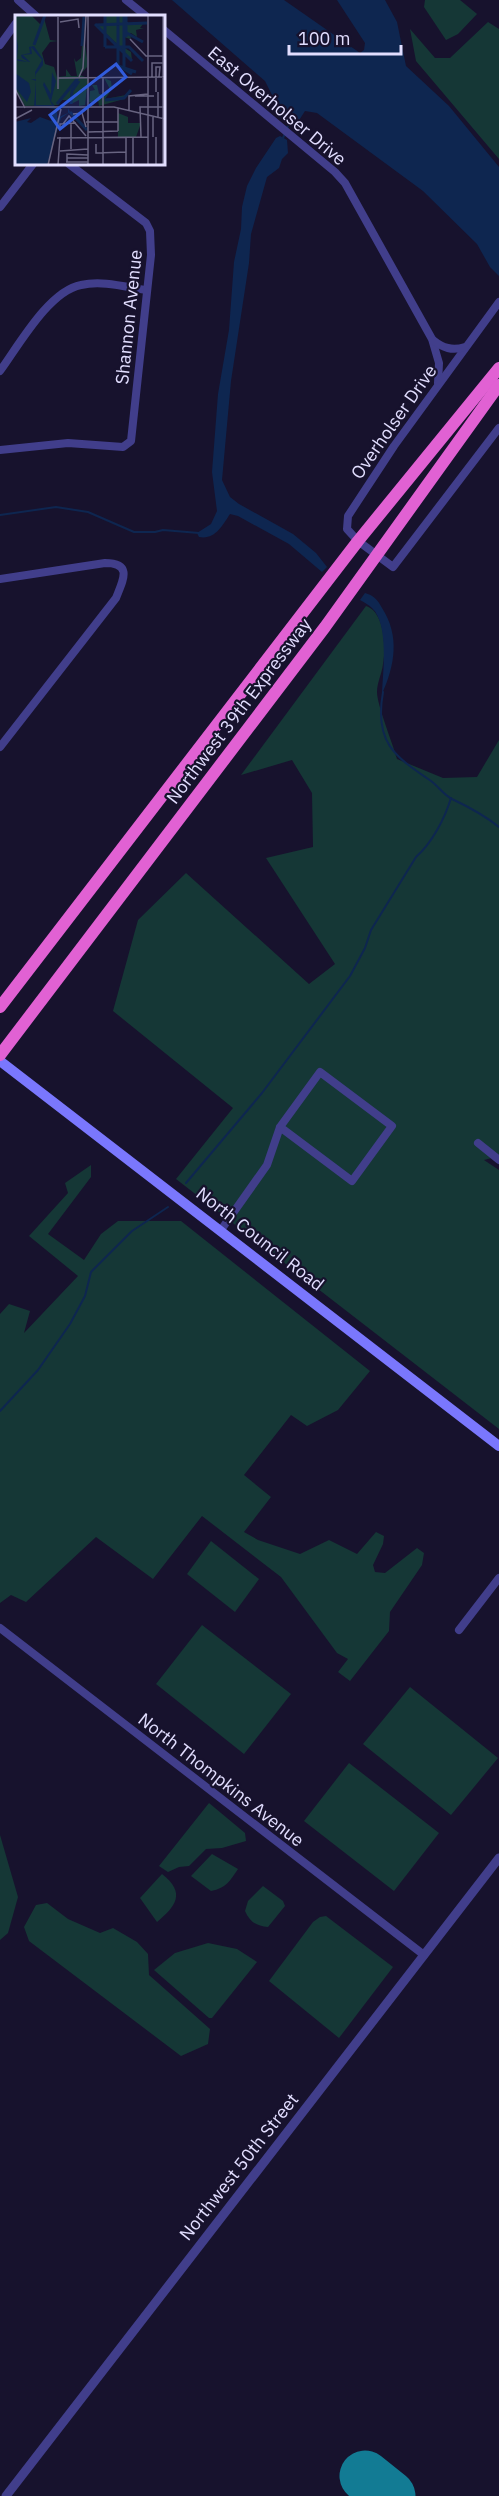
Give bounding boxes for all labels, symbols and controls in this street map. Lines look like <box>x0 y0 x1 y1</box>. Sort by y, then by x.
inset map <box>15 15 165 165</box>
scale bar <box>289 18 402 56</box>
text: 100 m <box>298 27 350 50</box>
street label: East Overholser Drive <box>203 41 351 170</box>
street label: Shannon Avenue <box>110 248 147 385</box>
street label: Overholser Drive <box>346 360 442 483</box>
street label: Northwest 39th Expressway <box>161 613 316 808</box>
street label: North Council Road <box>192 1182 329 1296</box>
street label: North Thompkins Avenue <box>134 1708 309 1852</box>
street label: Northwest 50th Street <box>174 2088 303 2245</box>

